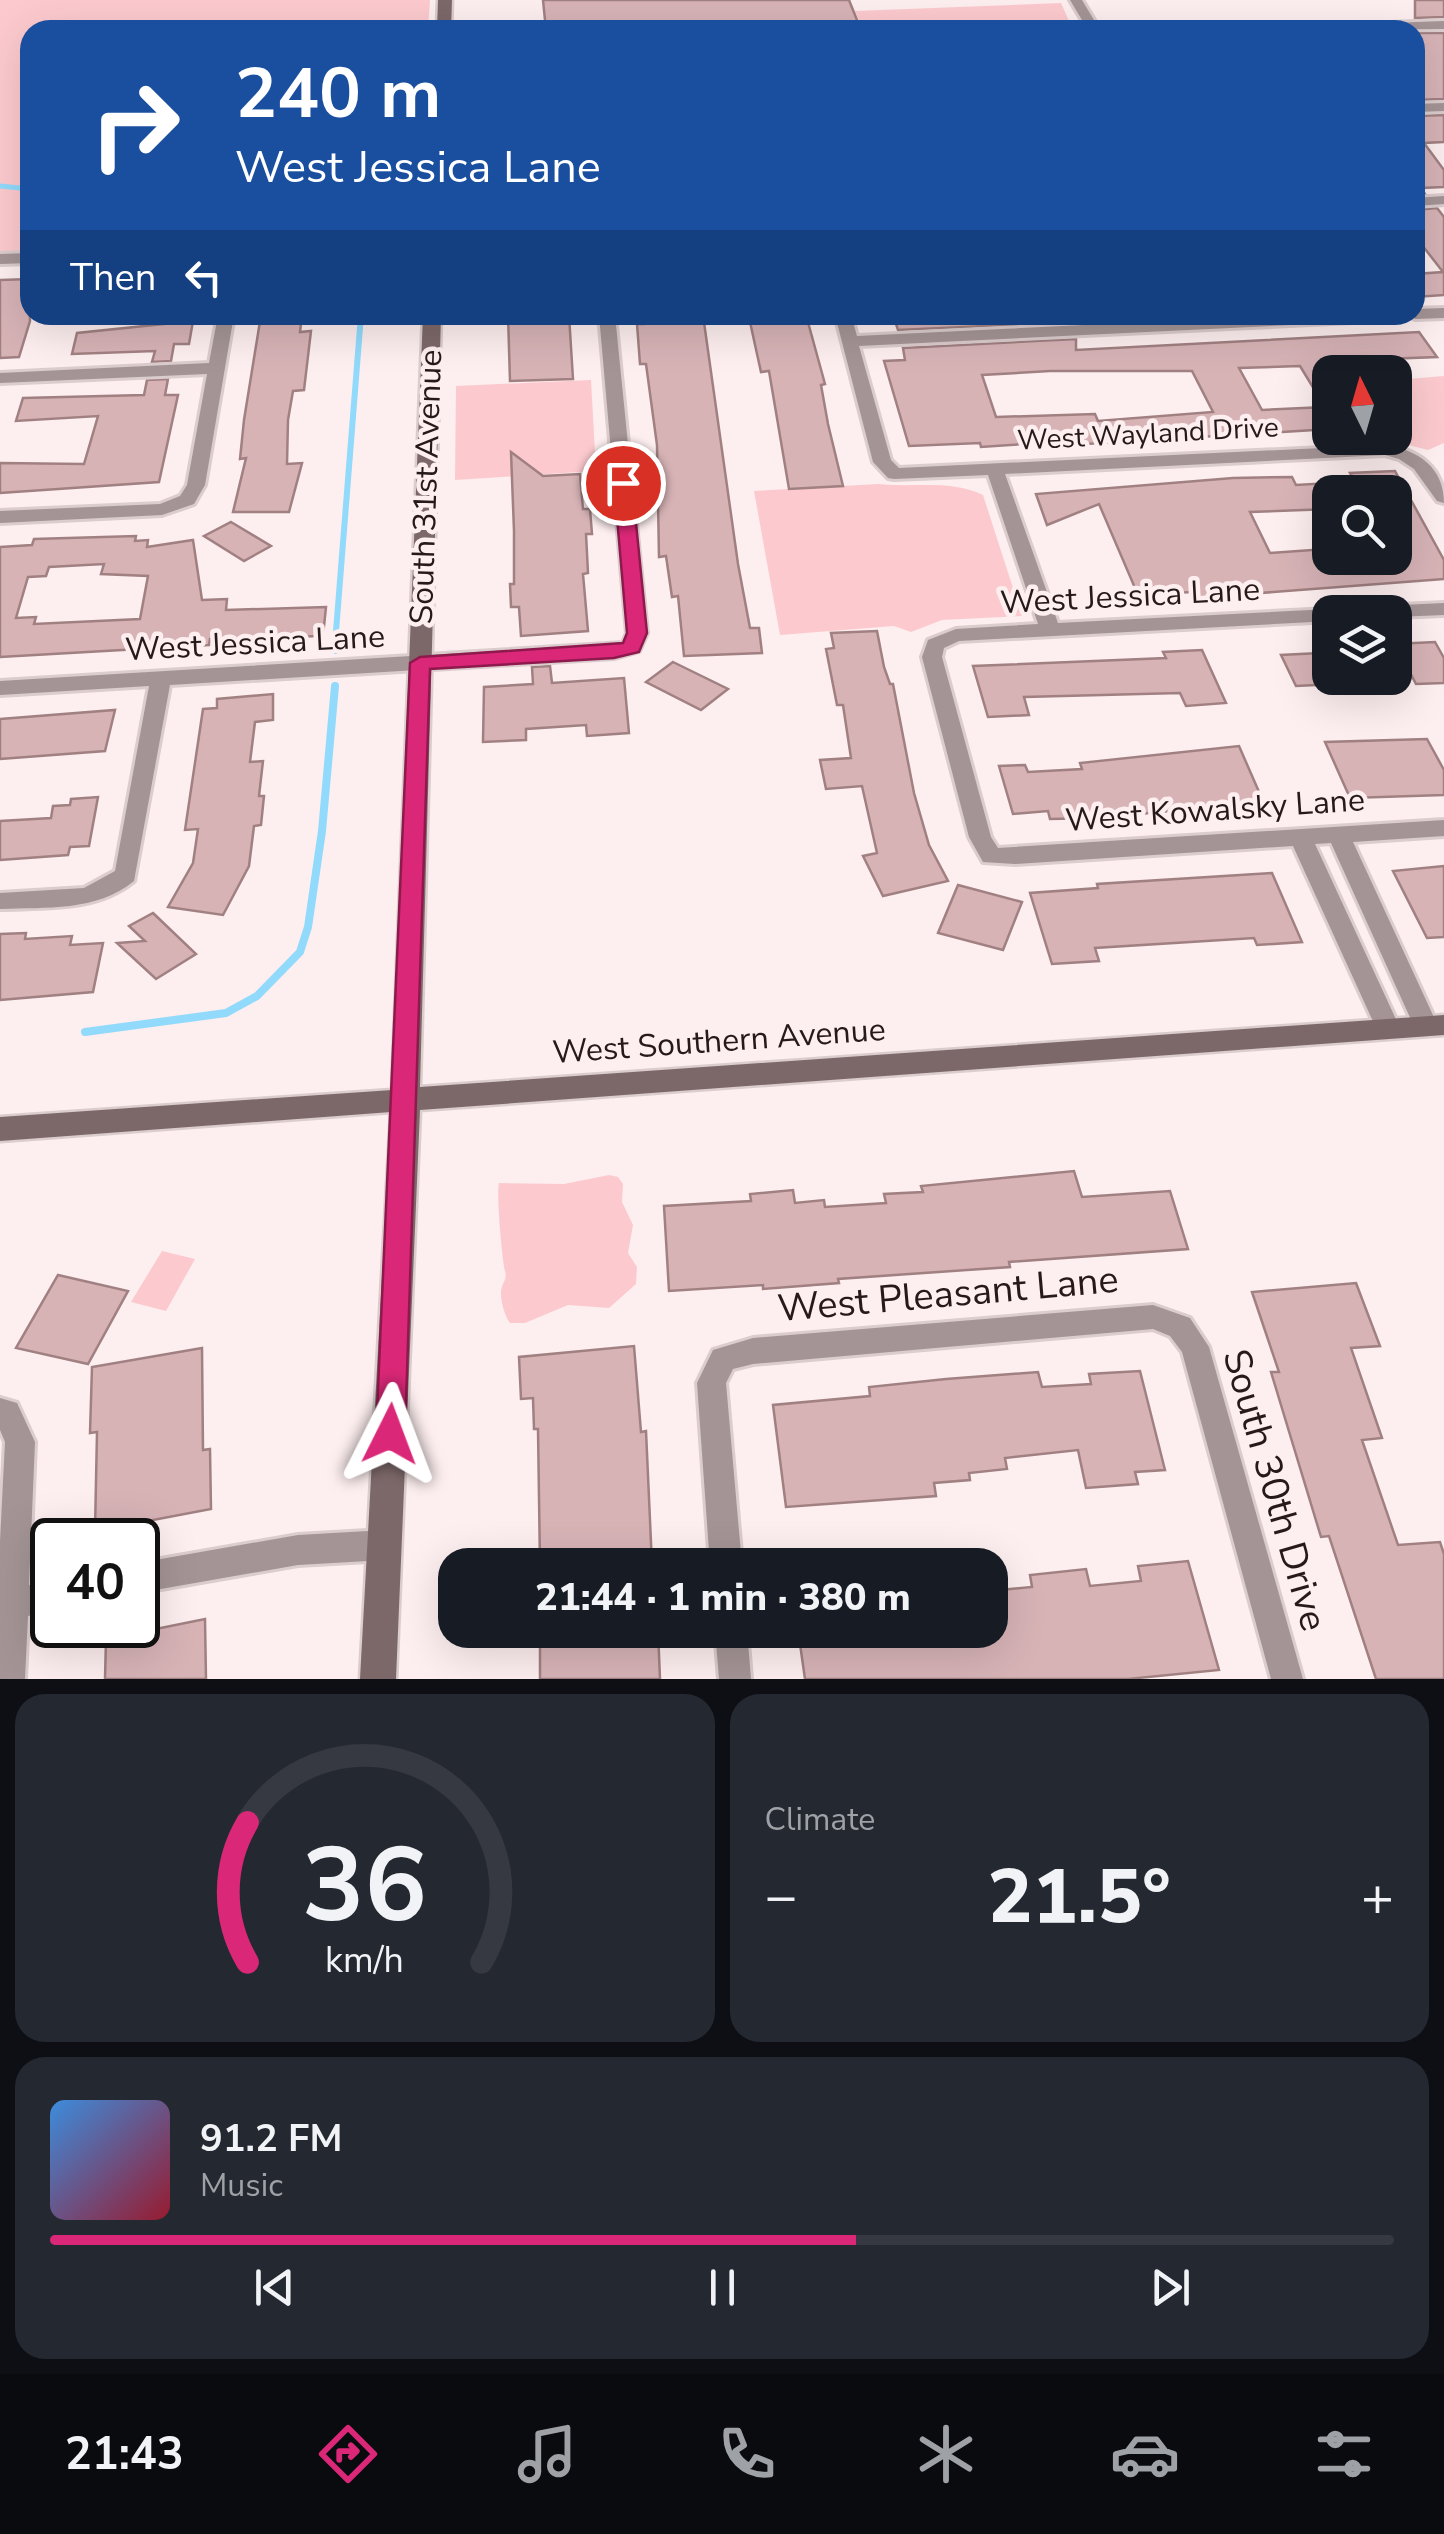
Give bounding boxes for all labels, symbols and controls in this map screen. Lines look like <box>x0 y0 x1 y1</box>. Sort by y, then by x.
text: 240 m <box>235 46 441 142</box>
icon: right <box>70 60 200 190</box>
text: West Jessica Lane <box>235 137 601 198</box>
icon: left <box>176 250 231 305</box>
text: Then <box>70 252 156 303</box>
street label: South 31st Avenue <box>400 349 452 625</box>
north arrow <box>1312 355 1412 455</box>
map controls <box>1312 355 1412 695</box>
street label: West Wayland Drive <box>1016 408 1280 460</box>
pin <box>581 441 666 526</box>
icon: arrive <box>596 456 651 511</box>
button: search <box>1312 475 1412 575</box>
street label: West Jessica Lane <box>999 568 1261 624</box>
button: layers <box>1312 595 1412 695</box>
street label: West Jessica Lane <box>124 615 386 671</box>
street label: West Kowalsky Lane <box>1064 778 1366 842</box>
street label: West Southern Avenue <box>551 1008 887 1074</box>
street label: West Pleasant Lane <box>775 1254 1121 1334</box>
street label: South 30th Drive <box>1210 1343 1340 1637</box>
position arrow <box>338 1382 442 1486</box>
speed limit sign: 40 <box>30 1518 160 1648</box>
text: 21:44 · 1 min · 380 m <box>535 1572 911 1623</box>
text: Climate <box>765 1798 875 1841</box>
text: 36 <box>302 1815 427 1957</box>
text: 21.5° <box>988 1846 1171 1948</box>
text: − <box>765 1859 798 1934</box>
text: + <box>1361 1859 1394 1934</box>
text: km/h <box>325 1936 404 1985</box>
text: 91.2 FM <box>200 2113 342 2164</box>
text: Music <box>200 2164 283 2207</box>
icon: previous <box>247 2260 302 2315</box>
icon: pause <box>695 2260 750 2315</box>
icon: next <box>1143 2260 1198 2315</box>
icon: directions <box>313 2419 383 2489</box>
icon: music <box>512 2419 582 2489</box>
icon: phone <box>712 2419 782 2489</box>
icon: climate <box>911 2419 981 2489</box>
icon: car <box>1110 2419 1180 2489</box>
icon: filters <box>1309 2419 1379 2489</box>
text: 21:43 <box>65 2424 184 2485</box>

